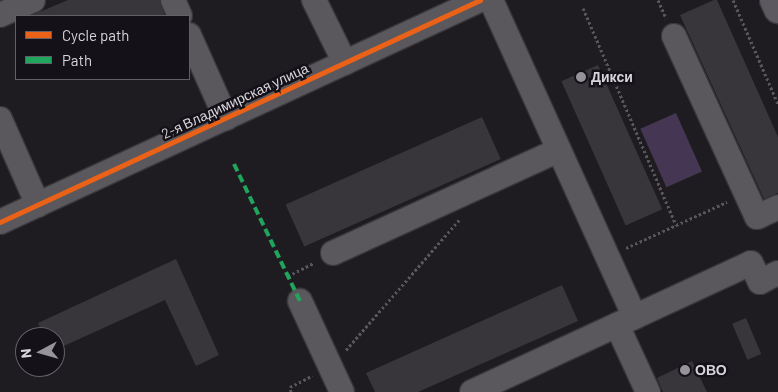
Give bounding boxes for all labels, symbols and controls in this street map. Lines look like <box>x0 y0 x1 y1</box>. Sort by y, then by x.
legend <box>15 15 190 80</box>
text: Cycle path <box>62 26 129 44</box>
text: Path <box>62 51 92 69</box>
street label: 2-я Владимирская улица <box>159 60 311 142</box>
place label: Дикси <box>591 69 633 85</box>
marker: Дикси <box>575 71 587 83</box>
north arrow <box>15 327 65 377</box>
text: N <box>17 348 35 359</box>
place label: ОВО <box>695 362 727 378</box>
marker: ОВО <box>679 364 691 376</box>

